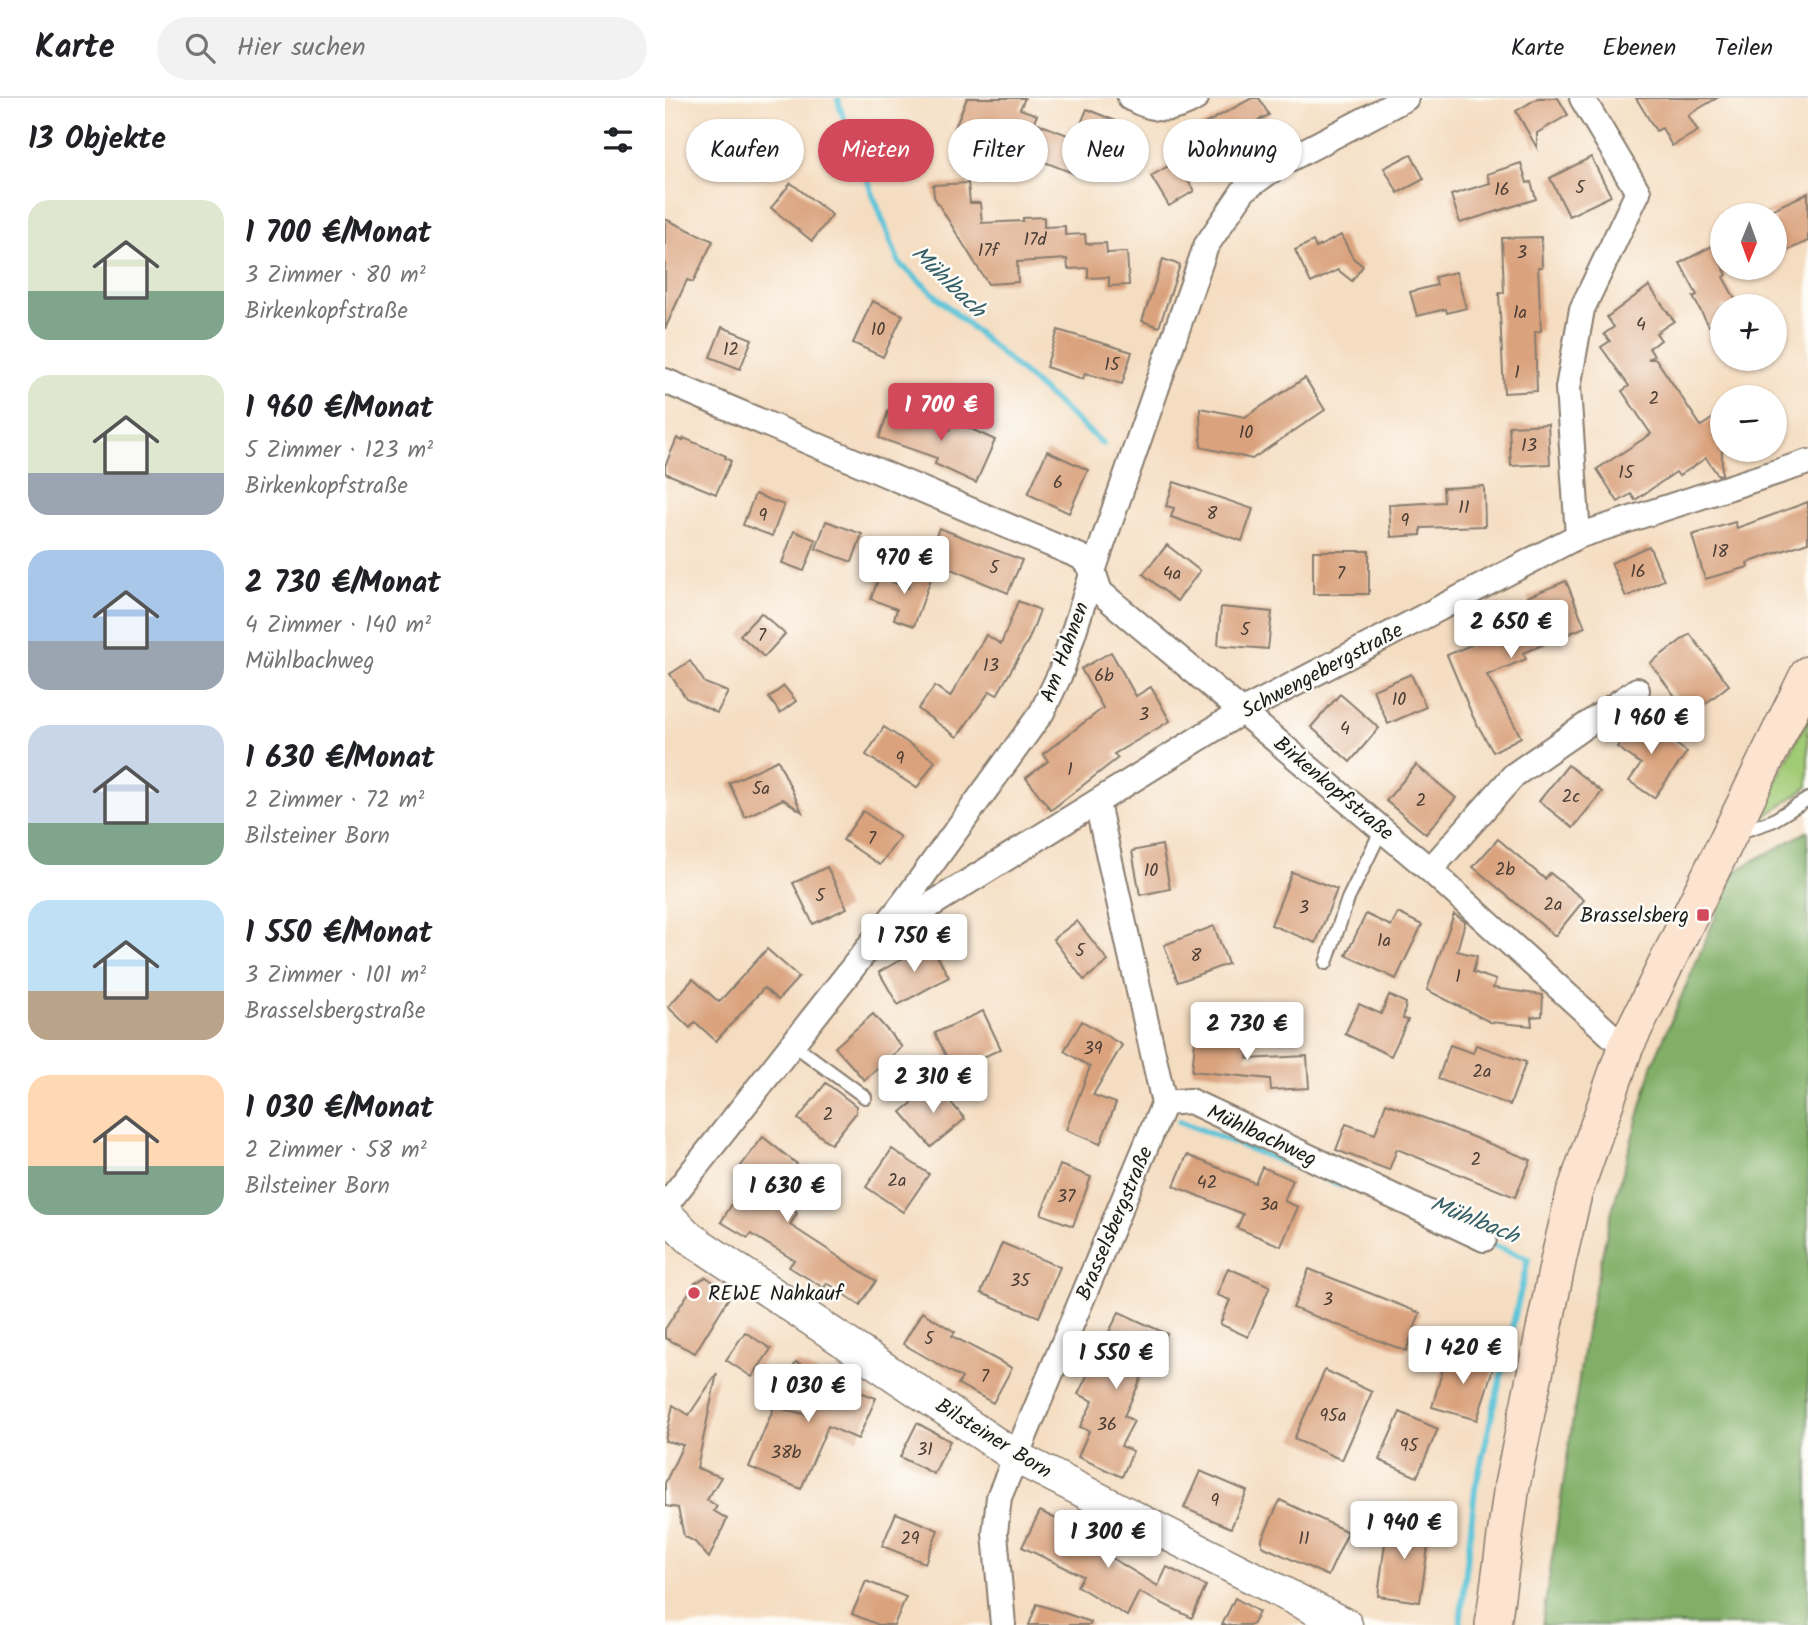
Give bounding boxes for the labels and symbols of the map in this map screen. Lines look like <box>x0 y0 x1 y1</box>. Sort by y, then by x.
house number: 5 <box>1575 174 1586 203</box>
house number: 16 <box>1494 176 1510 205</box>
north arrow <box>1710 203 1787 280</box>
house number: 17d <box>1024 226 1047 255</box>
water label: Mühlbach <box>902 237 995 329</box>
house number: 17f <box>978 237 1001 266</box>
house number: 3 <box>1517 239 1527 268</box>
house number: 1a <box>1513 299 1527 328</box>
house number: 4 <box>1636 311 1646 340</box>
house number: 10 <box>871 316 885 345</box>
house number: 12 <box>723 336 739 365</box>
house number: 15 <box>1104 351 1121 380</box>
house number: 1 <box>1514 359 1520 388</box>
pin: 1 700 € <box>876 384 1006 443</box>
house number: 2 <box>1649 385 1659 414</box>
house number: 10 <box>1239 419 1253 448</box>
house number: 13 <box>1521 432 1537 461</box>
house number: 15 <box>1618 459 1635 488</box>
house number: 6 <box>1053 469 1063 498</box>
house number: 11 <box>1458 494 1470 523</box>
house number: 8 <box>1207 500 1218 529</box>
house number: 9 <box>759 502 768 531</box>
house number: 9 <box>1401 507 1410 536</box>
pin: 970 € <box>855 536 953 596</box>
house number: 18 <box>1712 538 1728 567</box>
house number: 5 <box>989 554 1000 583</box>
house number: 16 <box>1630 558 1646 587</box>
house number: 4a <box>1163 560 1181 589</box>
house number: 7 <box>1337 560 1346 589</box>
street label: Am Hahnen <box>1032 598 1099 707</box>
pin: 2 650 € <box>1446 601 1576 660</box>
street label: Schwengebergstraße <box>1236 614 1410 728</box>
house number: 5 <box>1240 616 1251 645</box>
house number: 7 <box>758 622 767 651</box>
house number: 13 <box>983 652 999 681</box>
house number: 6b <box>1094 662 1114 691</box>
house number: 10 <box>1392 686 1406 715</box>
pin: 1 960 € <box>1586 696 1716 756</box>
house number: 3 <box>1139 701 1149 730</box>
house number: 4 <box>1340 715 1350 744</box>
street label: Birkenkopfstraße <box>1265 729 1401 850</box>
house number: 9 <box>896 745 905 774</box>
house number: 1 <box>1067 756 1073 785</box>
house number: 5a <box>752 775 770 804</box>
house number: 2c <box>1562 783 1580 812</box>
house number: 2 <box>1416 787 1426 816</box>
house number: 7 <box>868 825 877 854</box>
house number: 2b <box>1495 856 1515 885</box>
house number: 10 <box>1144 857 1158 886</box>
house number: 5 <box>815 882 826 911</box>
house number: 2a <box>1544 891 1562 920</box>
house number: 3 <box>1299 894 1309 923</box>
place label: Brasselsberg <box>1580 900 1689 933</box>
marker: Brasselsberg <box>1695 907 1711 923</box>
pin: 1 750 € <box>849 914 979 974</box>
house number: 1a <box>1377 927 1391 956</box>
house number: 5 <box>1075 937 1086 966</box>
house number: 8 <box>1191 942 1202 971</box>
house number: 1 <box>1455 963 1461 992</box>
pin: 2 730 € <box>1182 1002 1312 1062</box>
house number: 39 <box>1083 1035 1103 1064</box>
pin: 2 310 € <box>868 1056 998 1115</box>
house number: 2a <box>1473 1058 1491 1087</box>
street label: Mühlbachweg <box>1201 1096 1322 1176</box>
house number: 2 <box>823 1101 833 1130</box>
street label: Brasselsbergstraße <box>1068 1141 1163 1306</box>
house number: 2 <box>1471 1146 1481 1175</box>
pin: 1 630 € <box>722 1164 852 1224</box>
house number: 2a <box>888 1167 906 1196</box>
house number: 42 <box>1197 1169 1217 1198</box>
house number: 37 <box>1057 1183 1076 1212</box>
water label: Mühlbach <box>1425 1187 1525 1256</box>
house number: 3a <box>1260 1191 1278 1220</box>
house number: 35 <box>1010 1267 1031 1296</box>
place label: REWE Nahkauf <box>708 1278 845 1311</box>
marker: REWE Nahkauf <box>686 1285 702 1301</box>
house number: 3 <box>1323 1286 1333 1315</box>
house number: 5 <box>924 1325 935 1354</box>
pin: 1 420 € <box>1398 1326 1528 1386</box>
pin: 1 550 € <box>1051 1332 1181 1391</box>
house number: 7 <box>981 1363 990 1392</box>
pin: 1 030 € <box>743 1364 873 1424</box>
street label: Bilsteiner Born <box>928 1390 1058 1488</box>
house number: 95a <box>1320 1402 1346 1431</box>
house number: 36 <box>1097 1411 1117 1440</box>
house number: 95 <box>1400 1432 1420 1461</box>
house number: 31 <box>917 1436 933 1465</box>
house number: 38b <box>771 1439 802 1468</box>
house number: 9 <box>1211 1487 1220 1516</box>
pin: 1 940 € <box>1339 1502 1469 1561</box>
pin: 1 300 € <box>1043 1510 1173 1570</box>
house number: 29 <box>900 1525 920 1554</box>
house number: 11 <box>1298 1525 1310 1554</box>

